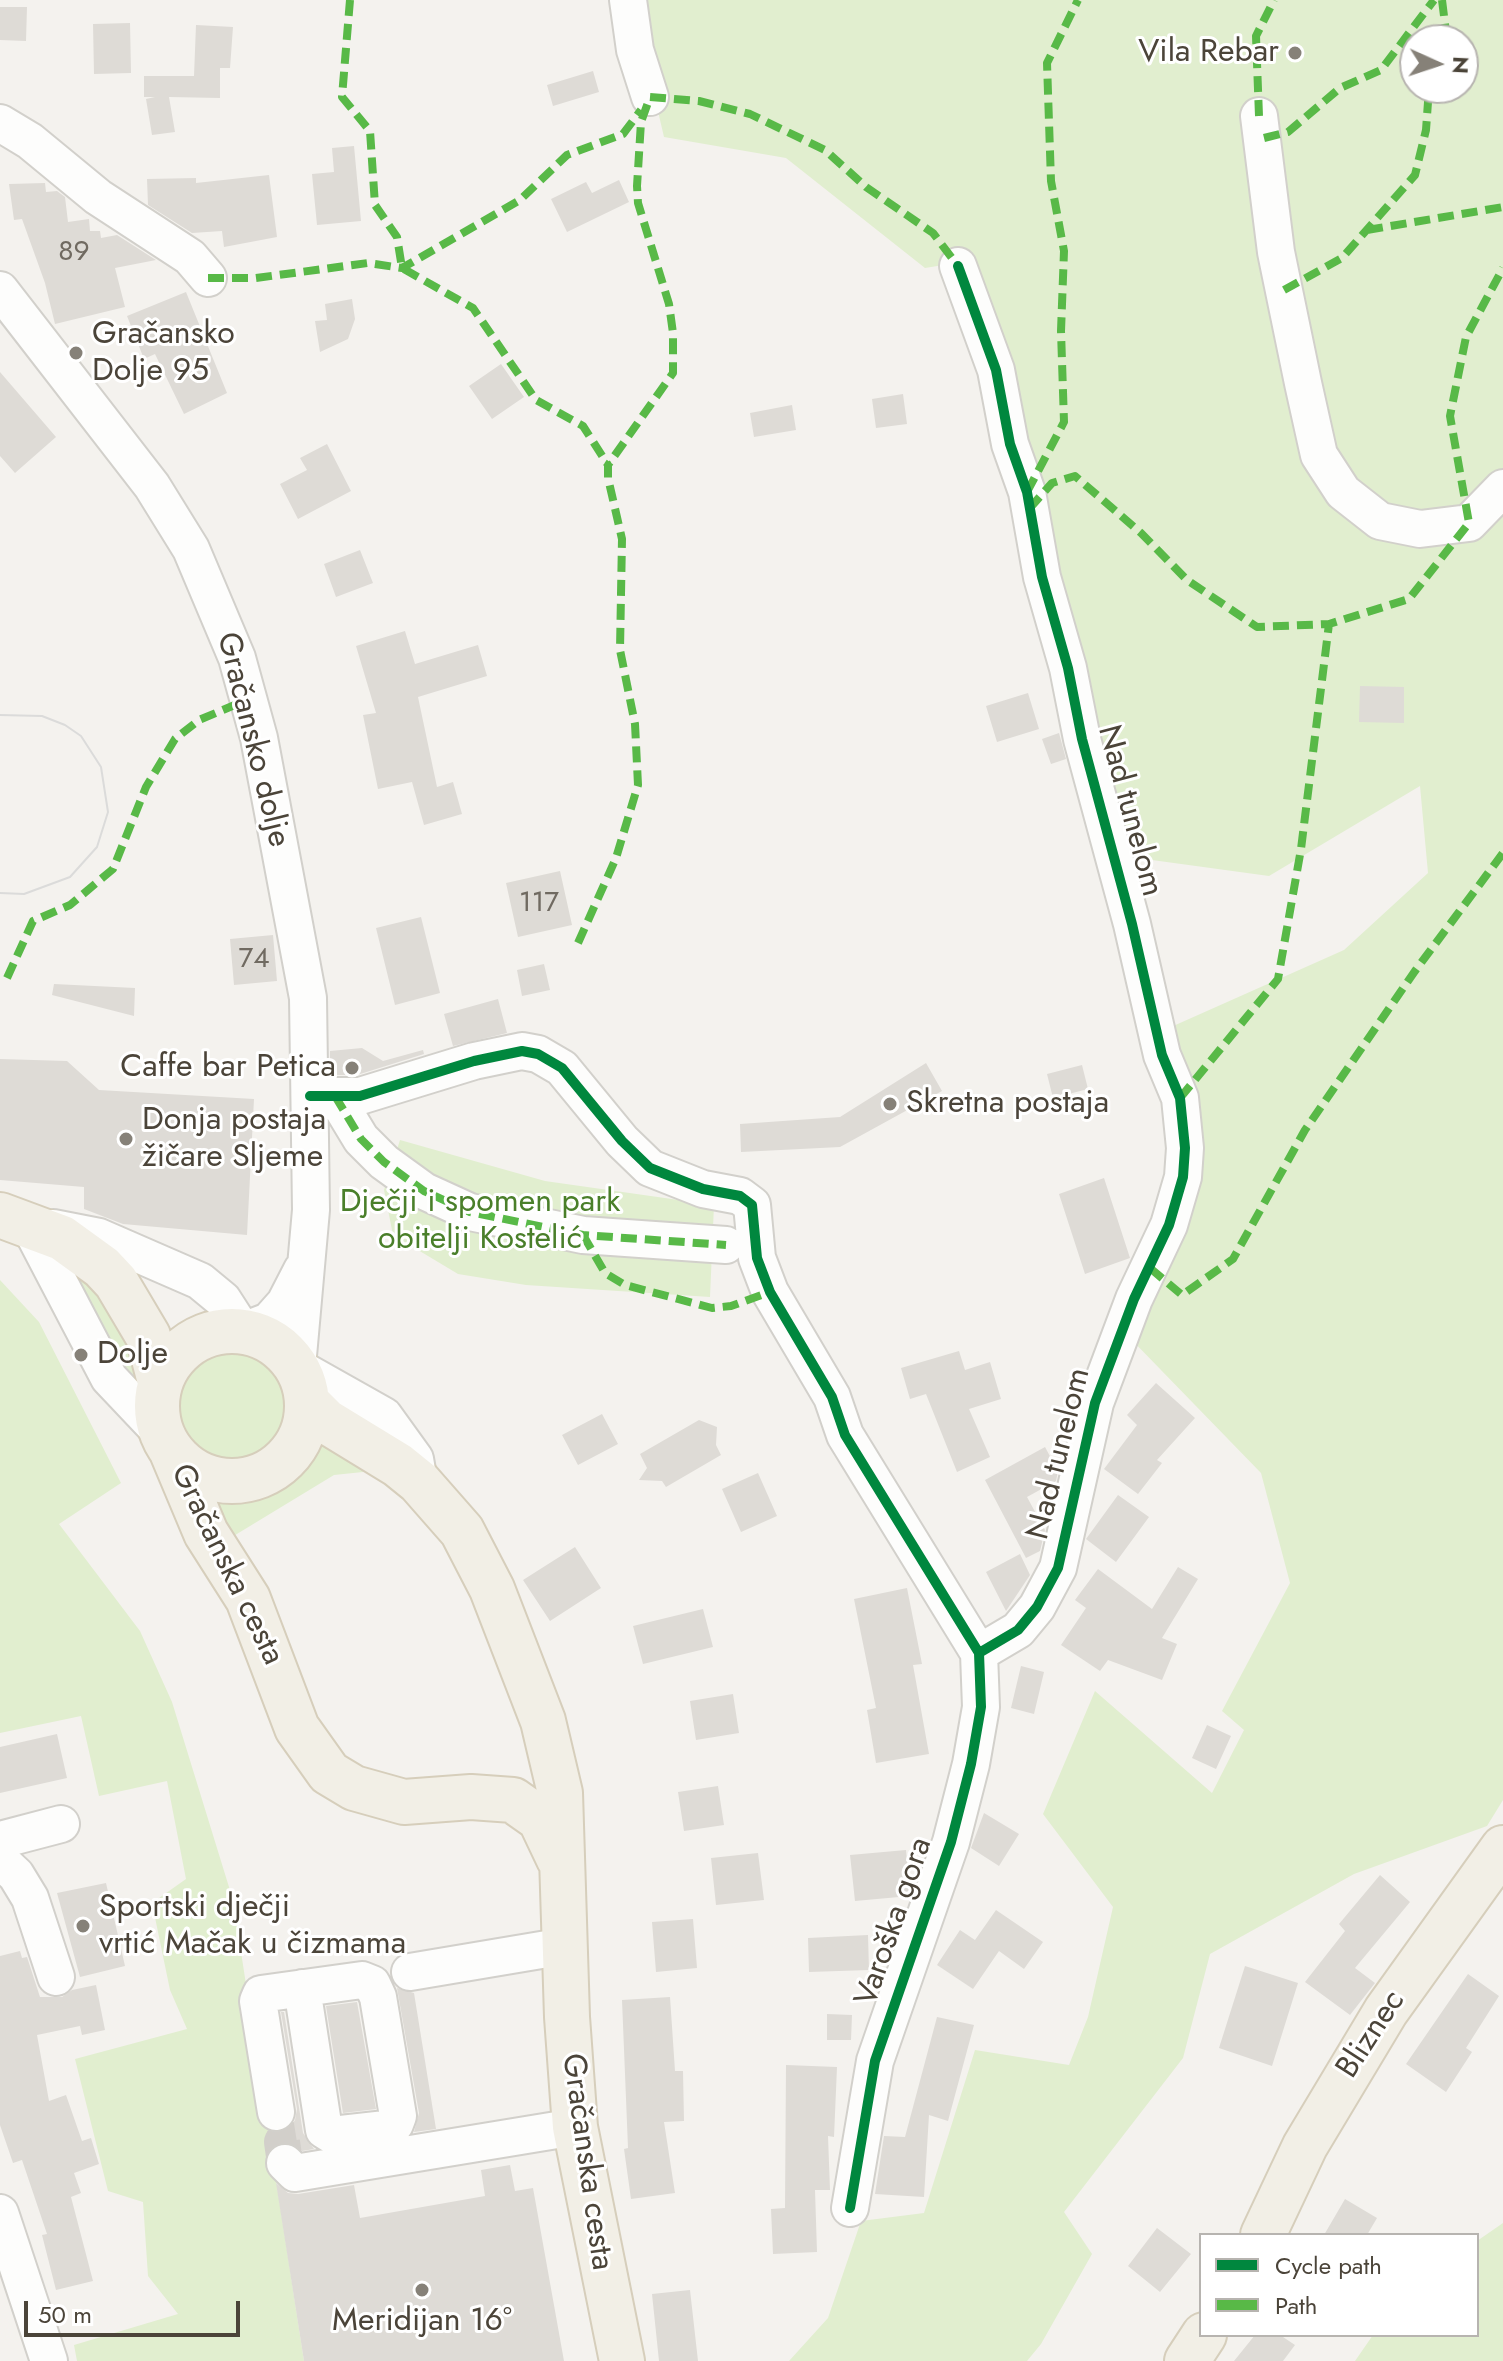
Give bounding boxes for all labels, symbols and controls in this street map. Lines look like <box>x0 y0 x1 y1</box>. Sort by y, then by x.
north arrow <box>1399 24 1479 104</box>
place label: Vila Rebar <box>1138 34 1279 72</box>
marker: Vila Rebar <box>1286 44 1304 62</box>
text: N <box>1445 56 1477 75</box>
house number: 89 <box>58 236 90 270</box>
place label: Gračansko Dolje 95 <box>92 316 235 391</box>
marker: Gračansko Dolje 95 <box>67 344 85 362</box>
street label: Gračansko dolje <box>207 629 297 851</box>
street label: Nad tunelom <box>1088 721 1170 901</box>
house number: 117 <box>519 887 559 921</box>
house number: 74 <box>238 943 270 977</box>
place label: Caffe bar Petica <box>120 1049 336 1087</box>
marker: Caffe bar Petica <box>343 1059 361 1077</box>
place label: Skretna postaja <box>906 1085 1109 1123</box>
marker: Skretna postaja <box>881 1095 899 1113</box>
place label: Donja postaja žičare Sljeme <box>142 1102 326 1177</box>
marker: Donja postaja žičare Sljeme <box>117 1130 135 1148</box>
park label: Dječji i spomen park obitelji Kostelić <box>340 1184 620 1259</box>
place label: Dolje <box>97 1336 168 1374</box>
marker: Dolje <box>72 1346 90 1364</box>
street label: Nad tunelom <box>1020 1364 1100 1544</box>
street label: Gračanska cesta <box>161 1458 291 1672</box>
street label: Varoška gora <box>848 1833 942 2011</box>
place label: Sportski dječji vrtić Mačak u čizmama <box>99 1889 406 1964</box>
marker: Sportski dječji vrtić Mačak u čizmama <box>74 1917 92 1935</box>
street label: Bliznec <box>1330 1984 1414 2086</box>
street label: Gračanska cesta <box>552 2051 620 2273</box>
legend <box>1199 2233 1479 2337</box>
text: Cycle path <box>1275 2248 1382 2283</box>
marker: Meridijan 16° <box>413 2281 431 2299</box>
scale bar <box>28 2285 244 2335</box>
text: Path <box>1275 2288 1317 2323</box>
text: 50 m <box>38 2297 92 2332</box>
place label: Meridijan 16° <box>332 2303 512 2341</box>

